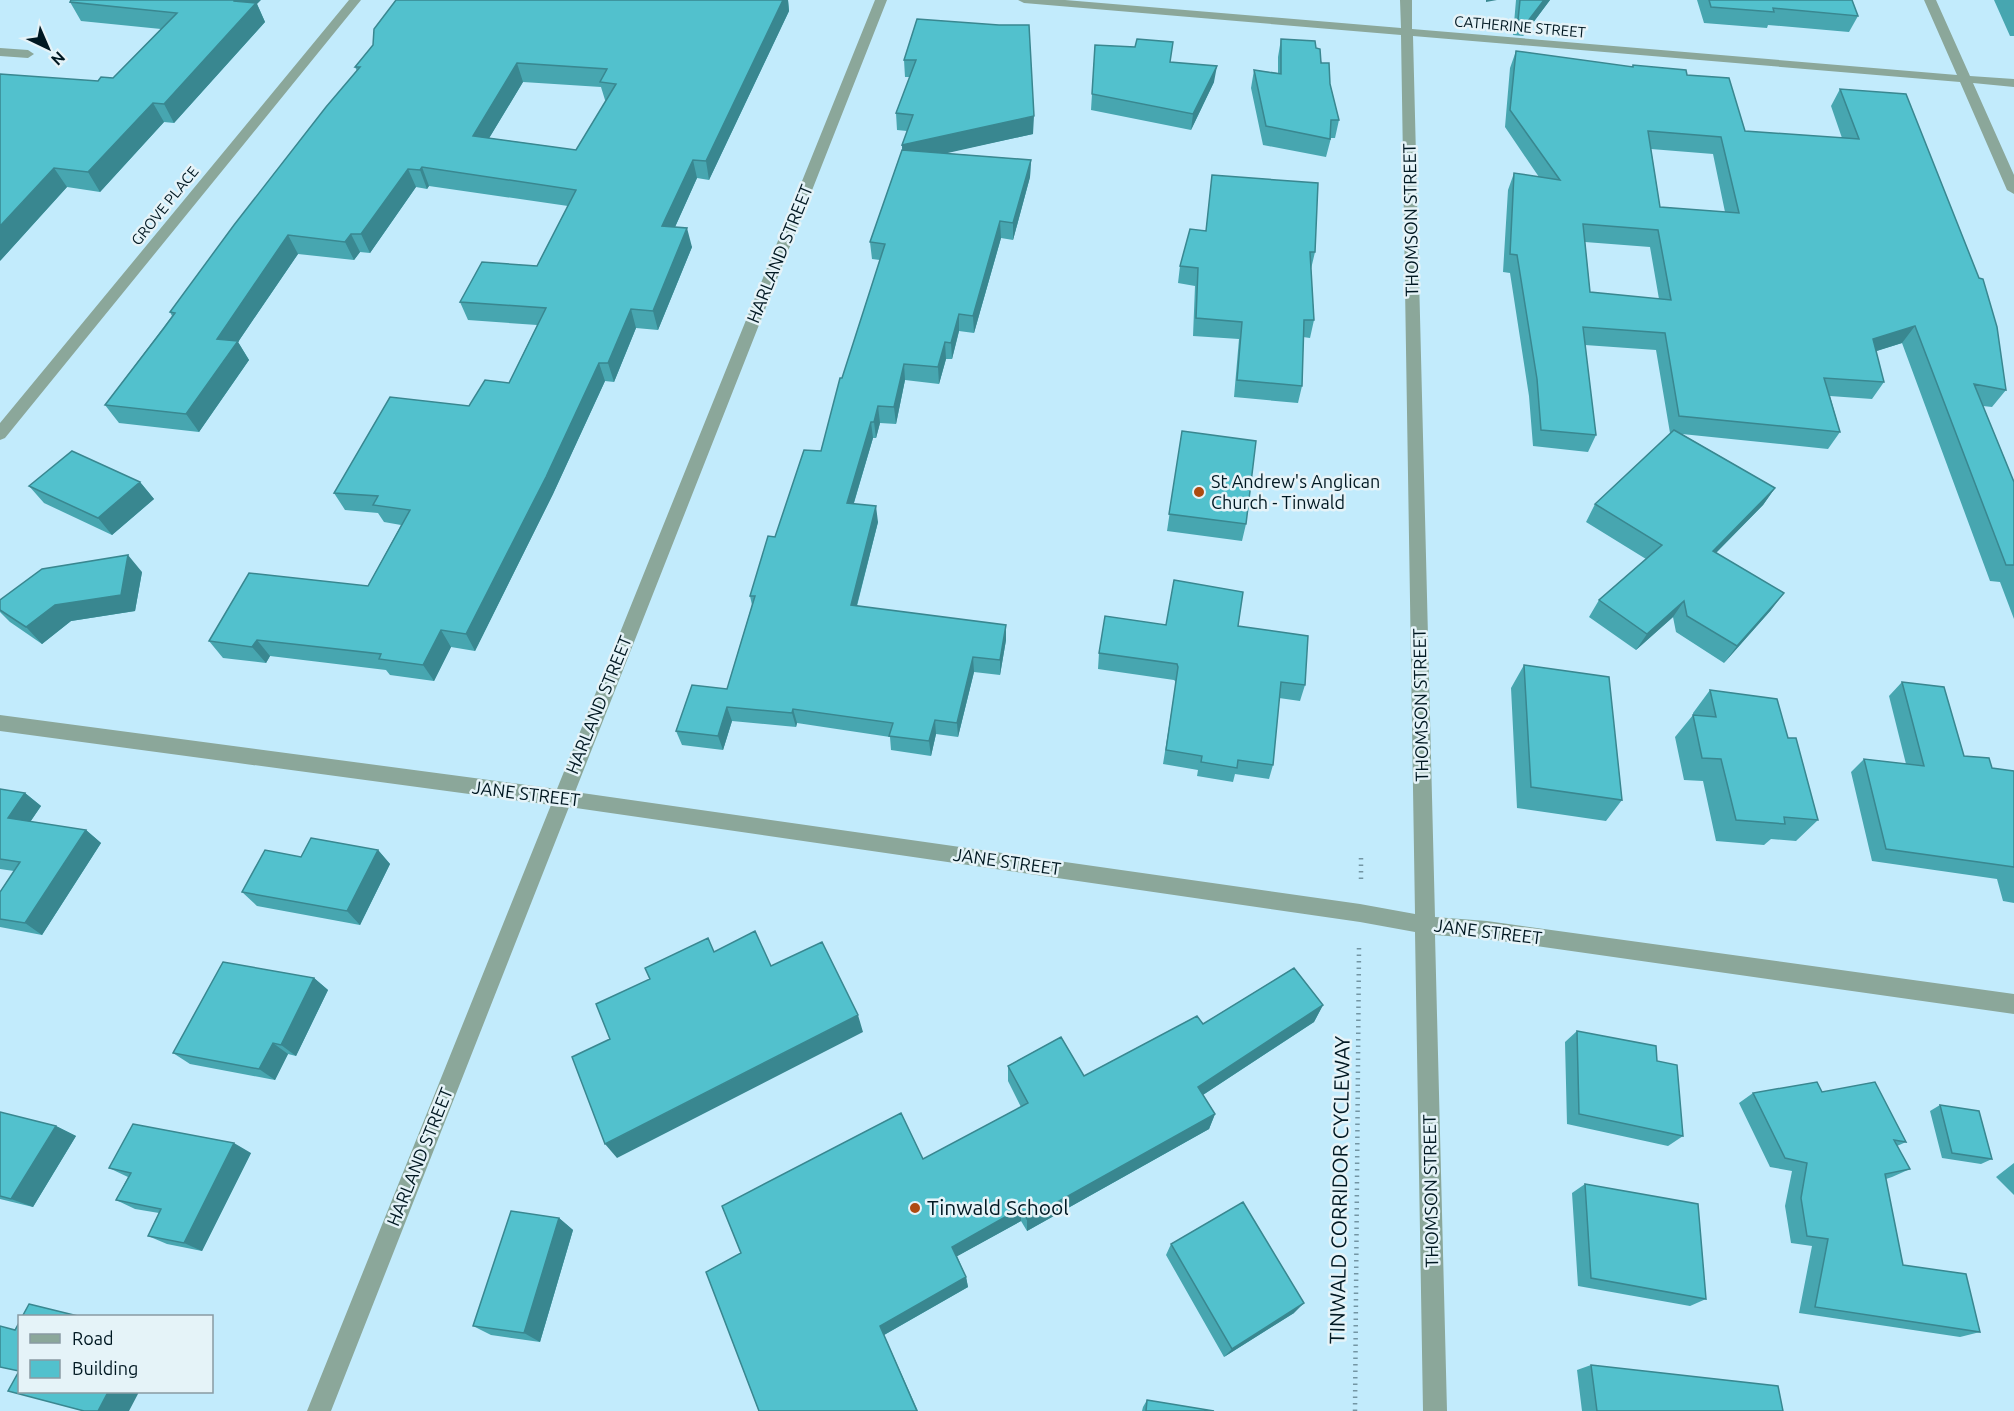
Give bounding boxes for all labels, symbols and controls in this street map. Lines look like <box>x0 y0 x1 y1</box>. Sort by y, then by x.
street label: CATHERINE STREET <box>1453 12 1587 41</box>
north arrow <box>18 18 78 78</box>
text: N <box>48 48 69 69</box>
street label: THOMSON STREET <box>1399 143 1421 297</box>
street label: GROVE PLACE <box>128 163 202 248</box>
street label: HARLAND STREET <box>742 182 816 326</box>
place label: St Andrew's Anglican Church - Tinwald <box>1211 471 1380 512</box>
marker: St Andrew's Anglican Church - Tinwald <box>1192 485 1206 499</box>
street label: THOMSON STREET <box>1409 628 1431 782</box>
street label: HARLAND STREET <box>561 633 635 777</box>
street label: JANE STREET <box>471 776 581 810</box>
street label: JANE STREET <box>952 844 1062 878</box>
street label: JANE STREET <box>1433 914 1543 948</box>
street label: TINWALD CORRIDOR CYCLEWAY <box>1324 1036 1354 1344</box>
street label: HARLAND STREET <box>382 1085 456 1229</box>
street label: THOMSON STREET <box>1419 1114 1441 1268</box>
place label: Tinwald School <box>927 1195 1069 1219</box>
marker: Tinwald School <box>908 1201 922 1215</box>
legend <box>18 1315 213 1393</box>
text: Road <box>72 1328 114 1348</box>
text: Building <box>72 1358 138 1378</box>

